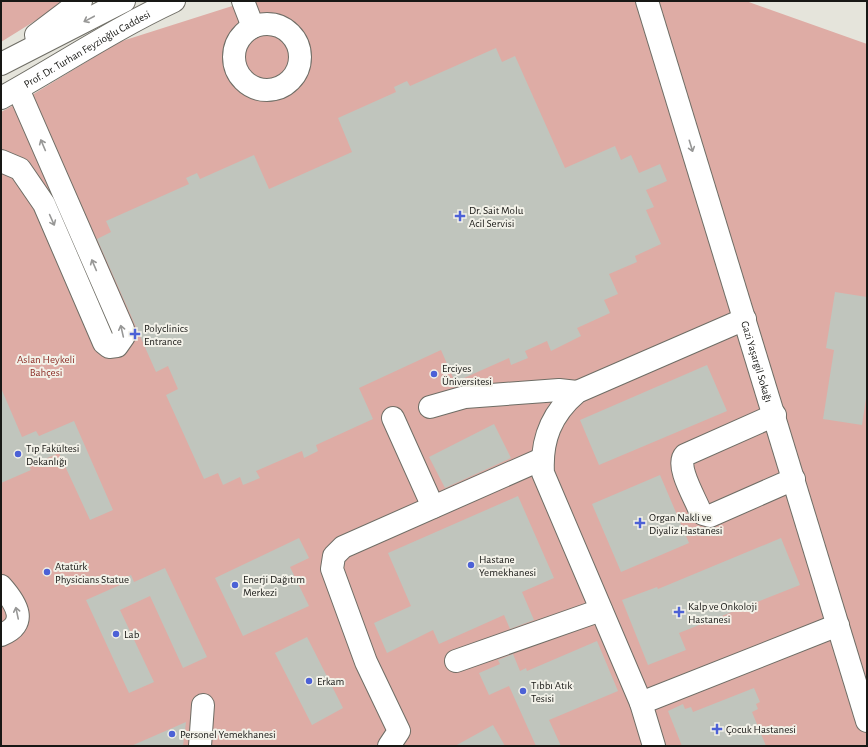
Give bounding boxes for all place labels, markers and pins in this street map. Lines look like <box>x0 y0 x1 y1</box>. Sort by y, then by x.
place label: Dr. Sait Molu Acil Servisi <box>469 205 524 229</box>
marker: Dr. Sait Molu Acil Servisi <box>454 210 466 222</box>
place label: Polyclinics Entrance <box>144 323 188 347</box>
marker: Polyclinics Entrance <box>129 328 141 340</box>
place label: Erciyes Üniversitesi <box>442 363 492 387</box>
marker: Erciyes Üniversitesi <box>429 369 439 379</box>
place label: Tıp Fakültesi Dekanlığı <box>26 443 80 467</box>
marker: Tıp Fakültesi Dekanlığı <box>13 449 23 459</box>
place label: Organ Nakli ve Diyaliz Hastanesi <box>649 512 723 536</box>
marker: Organ Nakli ve Diyaliz Hastanesi <box>634 517 646 529</box>
place label: Hastane Yemekhanesi <box>479 554 536 578</box>
marker: Hastane Yemekhanesi <box>466 560 476 570</box>
place label: Atatürk Physicians Statue <box>55 561 129 585</box>
marker: Atatürk Physicians Statue <box>42 567 52 577</box>
place label: Enerji Dağıtım Merkezi <box>243 574 305 598</box>
marker: Enerji Dağıtım Merkezi <box>230 580 240 590</box>
place label: Kalp ve Onkoloji Hastanesi <box>688 601 757 625</box>
marker: Kalp ve Onkoloji Hastanesi <box>673 606 685 618</box>
marker: Lab <box>111 629 121 639</box>
place label: Lab <box>124 629 140 640</box>
marker: Erkam <box>304 676 314 686</box>
place label: Erkam <box>317 676 345 687</box>
place label: Tıbbı Atık Tesisi <box>531 680 572 704</box>
marker: Tıbbı Atık Tesisi <box>518 686 528 696</box>
marker: Çocuk Hastanesi <box>711 723 723 735</box>
place label: Çocuk Hastanesi <box>726 724 796 735</box>
marker: Personel Yemekhanesi <box>167 729 177 739</box>
place label: Personel Yemekhanesi <box>180 729 276 740</box>

